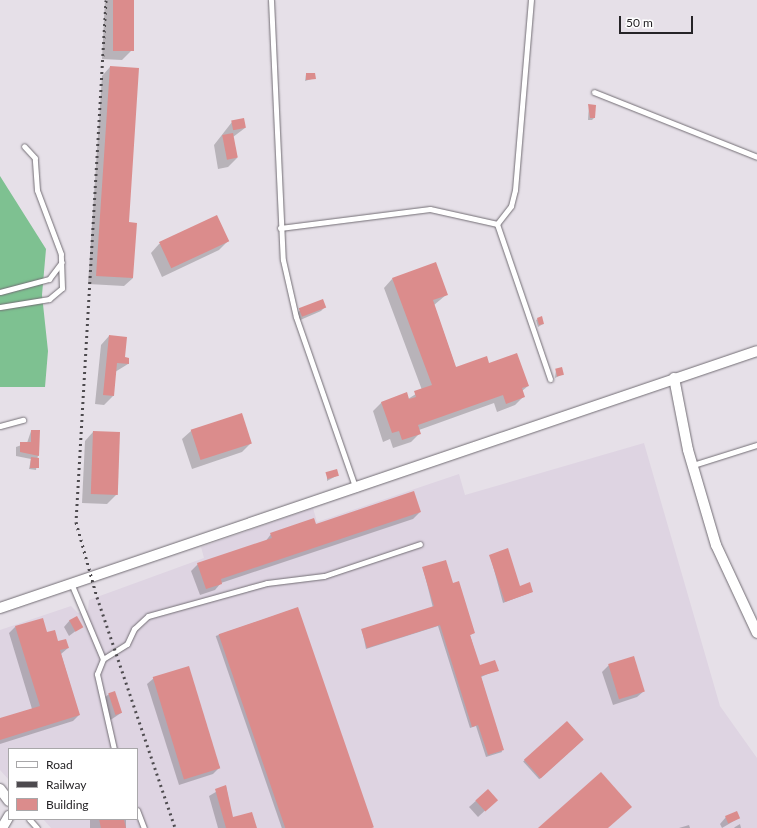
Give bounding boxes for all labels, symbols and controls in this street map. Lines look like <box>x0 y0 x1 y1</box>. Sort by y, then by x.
scale bar <box>621 8 695 34</box>
text: 50 m <box>626 15 653 30</box>
legend <box>8 748 138 820</box>
text: Road <box>46 757 73 772</box>
text: Railway <box>46 777 86 792</box>
text: Building <box>46 797 89 812</box>

